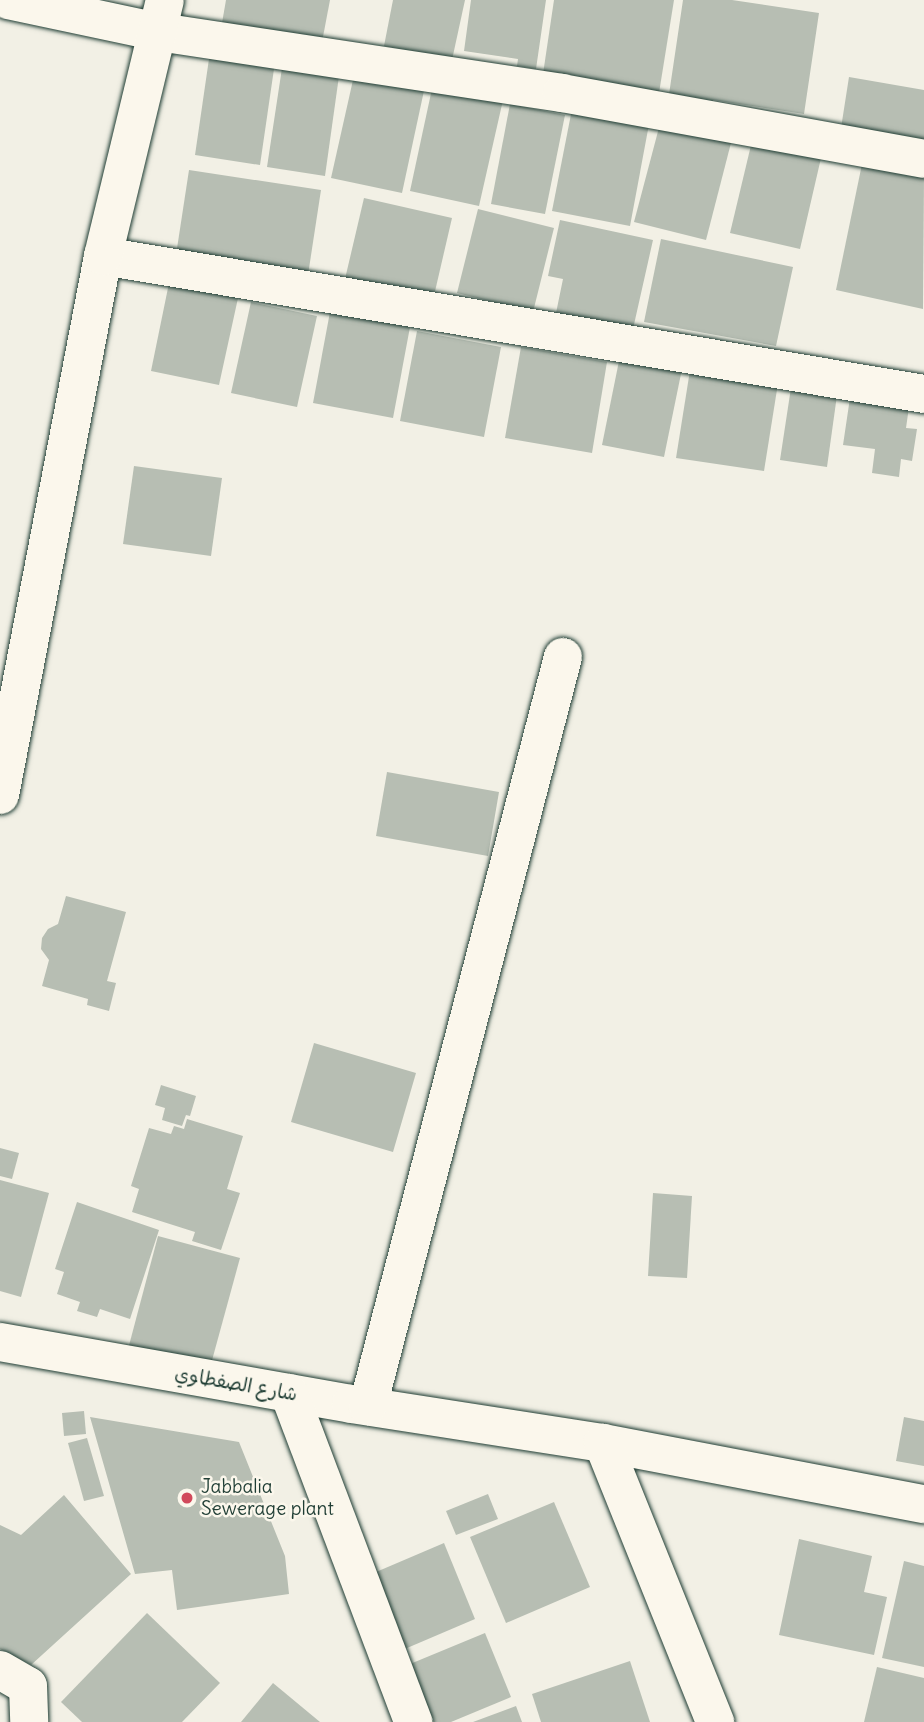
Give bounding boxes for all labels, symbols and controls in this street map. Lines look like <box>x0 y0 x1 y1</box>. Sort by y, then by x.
street label: شارع الصفطاوي <box>173 1362 299 1406</box>
place label: Jabbalia Sewerage plant <box>201 1476 334 1520</box>
marker: Jabbalia Sewerage plant <box>179 1490 195 1506</box>

